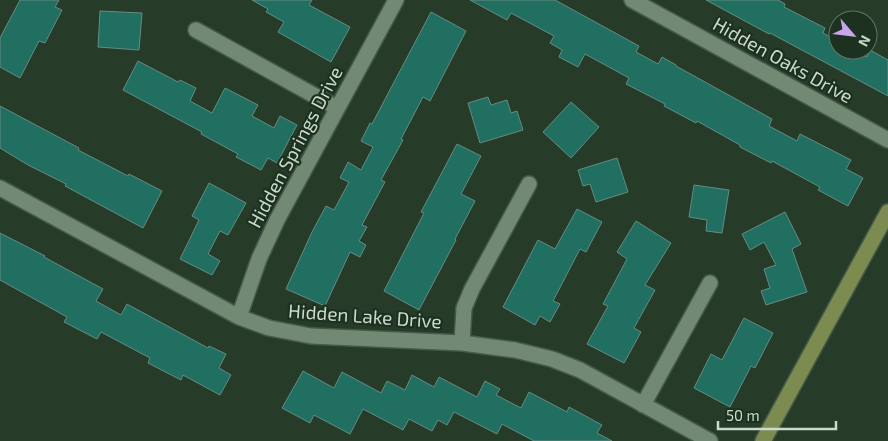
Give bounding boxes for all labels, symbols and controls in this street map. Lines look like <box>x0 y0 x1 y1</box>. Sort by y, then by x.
north arrow <box>828 10 878 60</box>
street label: Hidden Oaks Drive <box>709 12 857 108</box>
text: N <box>855 33 875 50</box>
street label: Hidden Springs Drive <box>242 62 347 231</box>
street label: Hidden Lake Drive <box>288 299 443 332</box>
scale bar <box>718 398 836 430</box>
text: 50 m <box>726 406 760 424</box>

